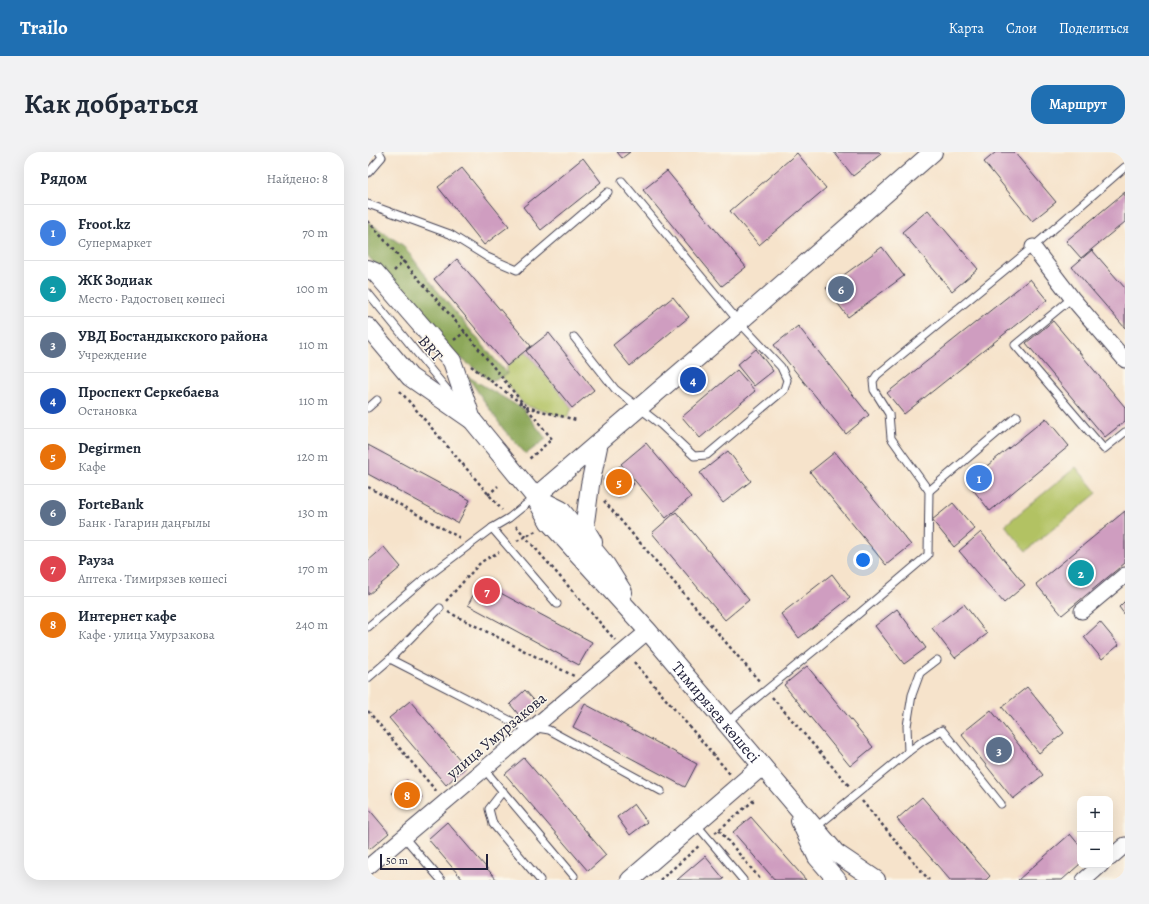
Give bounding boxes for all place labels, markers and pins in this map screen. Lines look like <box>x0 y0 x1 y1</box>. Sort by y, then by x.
pin: 6 <box>828 274 854 304</box>
pin: 4 <box>680 365 706 395</box>
pin: 1 <box>966 463 992 493</box>
pin: 5 <box>606 467 632 497</box>
pin: 2 <box>1068 558 1094 588</box>
pin: 7 <box>474 576 500 606</box>
pin: 3 <box>986 735 1012 765</box>
pin: 8 <box>394 780 420 810</box>

